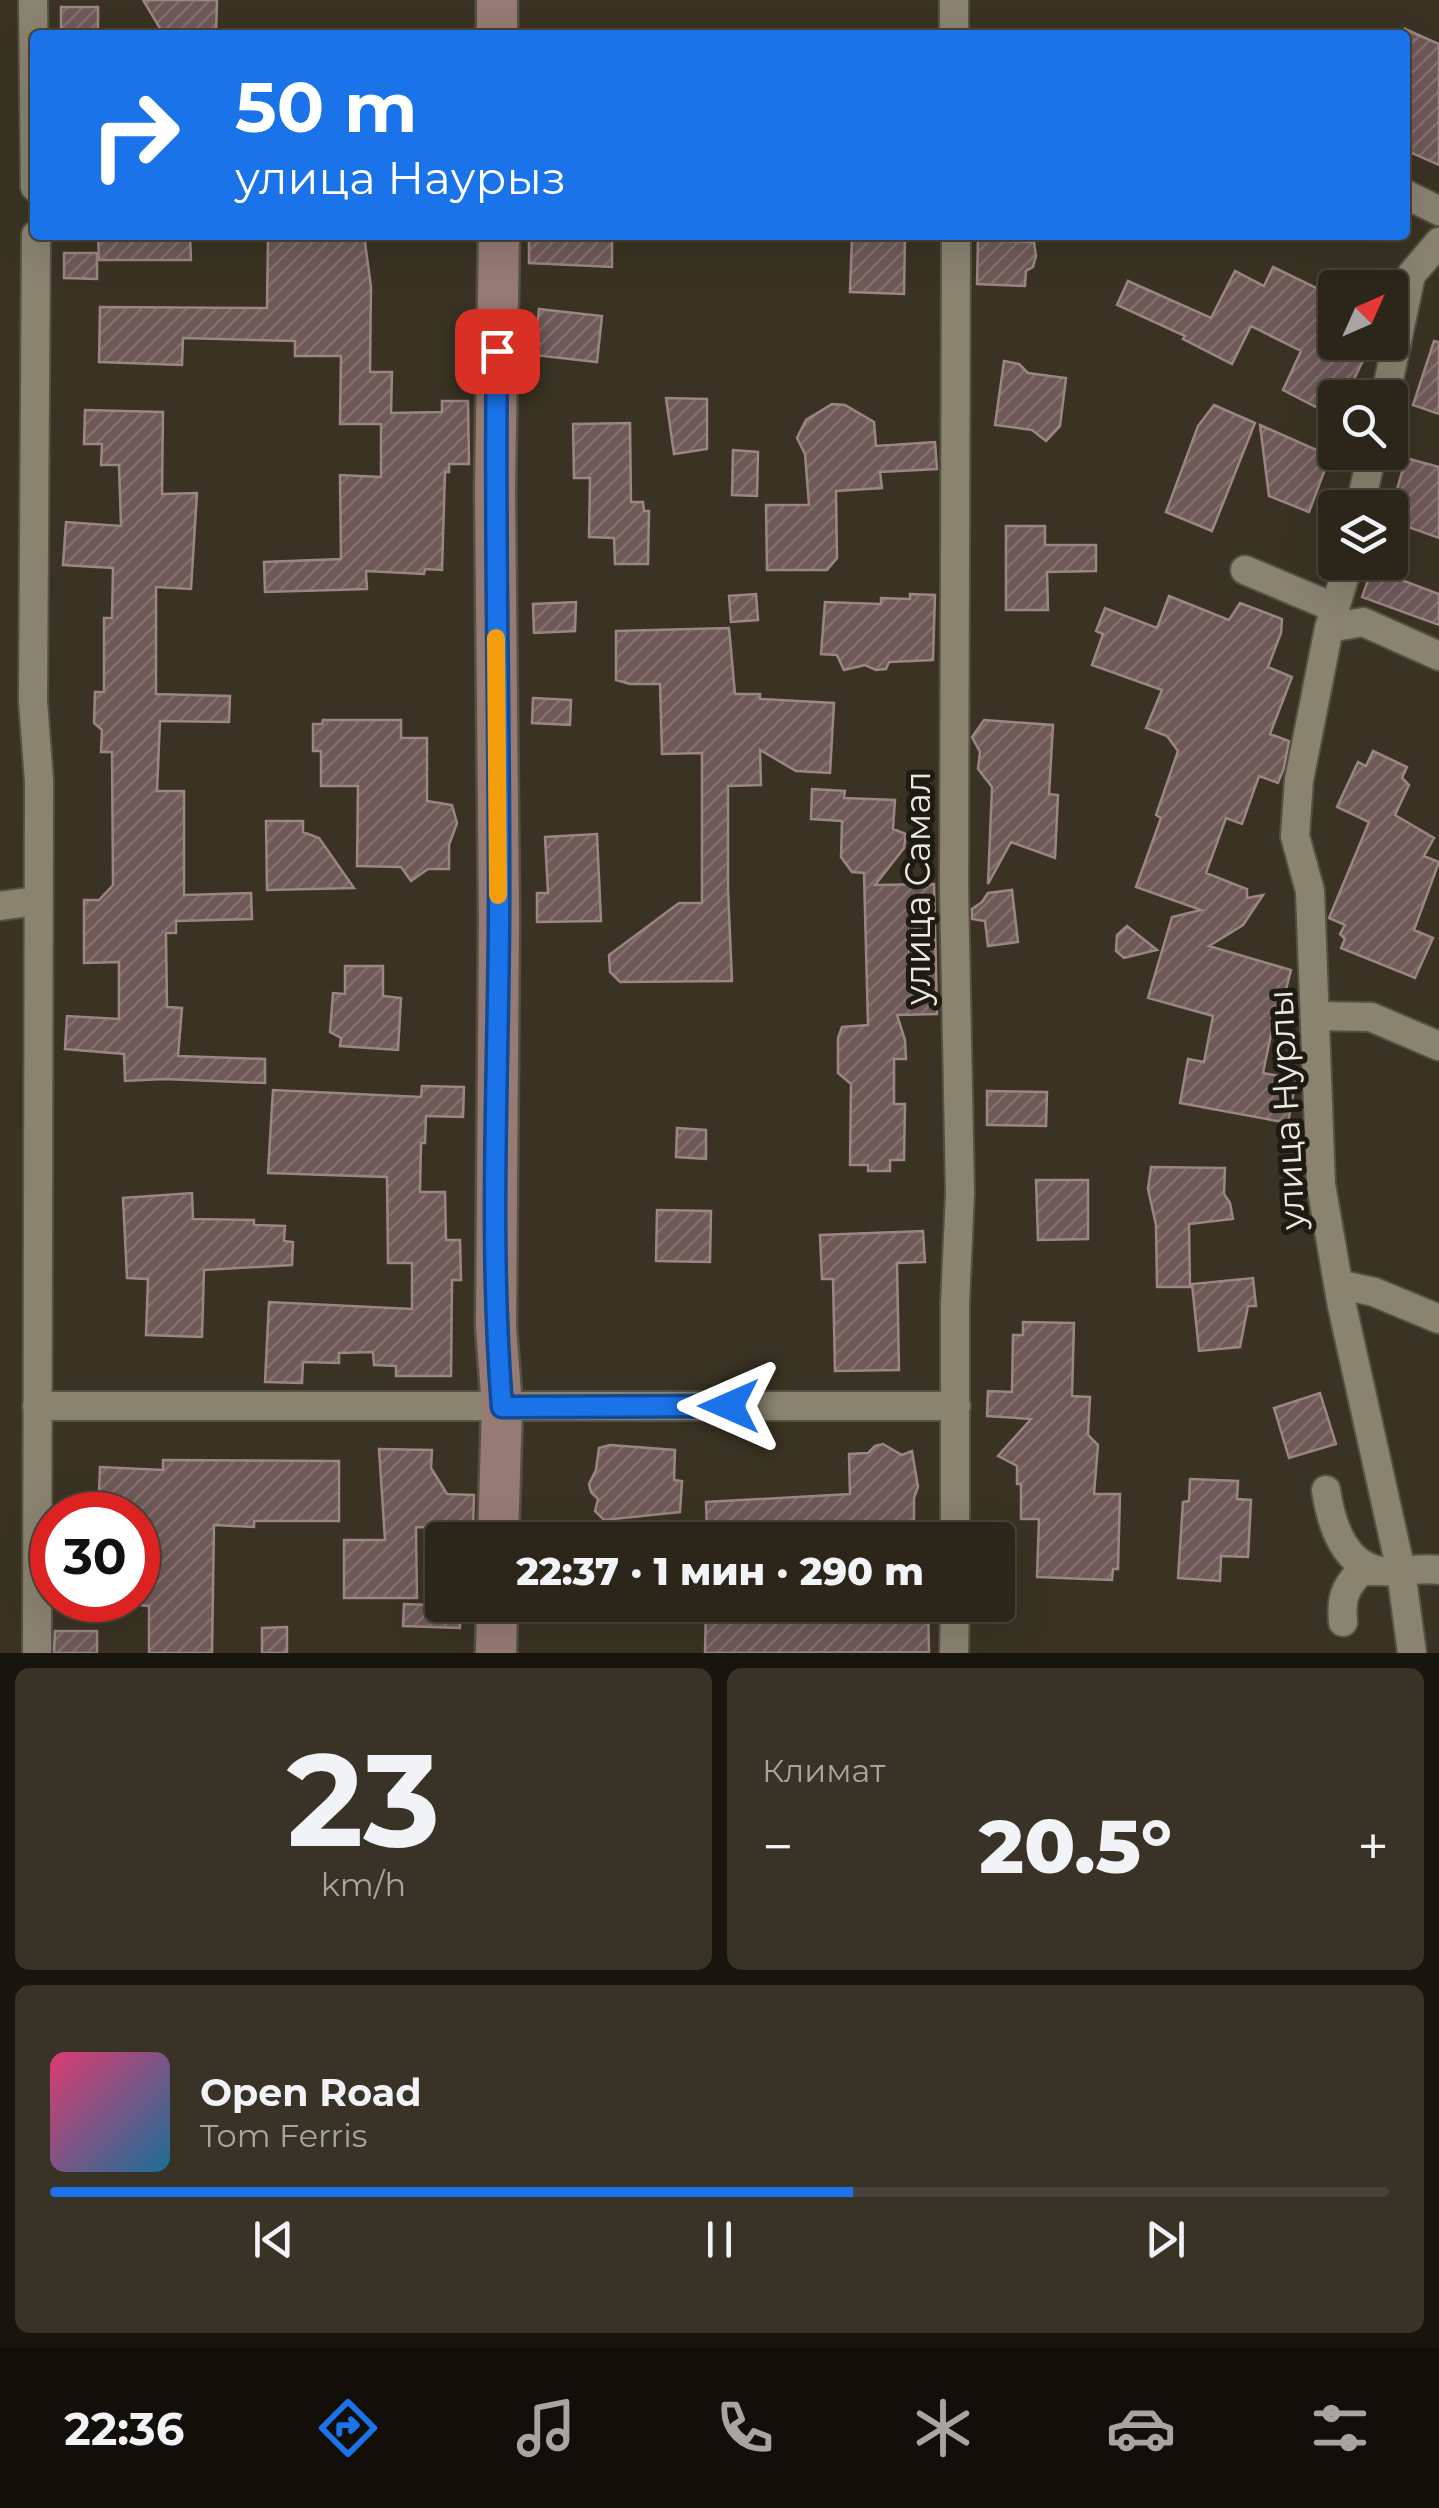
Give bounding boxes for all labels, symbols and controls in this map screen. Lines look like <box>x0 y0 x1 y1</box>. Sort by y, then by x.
text: 50 m <box>235 64 417 150</box>
icon: right <box>70 70 200 200</box>
text: улица Наурыз <box>235 150 566 205</box>
north arrow <box>1318 270 1408 360</box>
map controls <box>1318 270 1408 580</box>
pin <box>455 309 540 394</box>
icon: arrive <box>470 324 525 379</box>
button: search <box>1318 380 1408 470</box>
button: layers <box>1318 490 1408 580</box>
street label: улица Самал <box>896 771 939 1006</box>
street label: улица Нурлы <box>1258 989 1314 1232</box>
position arrow <box>677 1354 781 1458</box>
speed limit sign: 30 <box>30 1492 160 1622</box>
text: 22:37 · 1 мин · 290 m <box>516 1548 924 1595</box>
text: 23 <box>287 1720 440 1879</box>
text: Климат <box>762 1751 885 1790</box>
text: 20.5° <box>979 1800 1172 1892</box>
text: − <box>762 1813 794 1880</box>
text: + <box>1357 1813 1389 1880</box>
text: km/h <box>321 1865 406 1904</box>
text: Open Road <box>200 2069 422 2116</box>
text: Tom Ferris <box>200 2116 367 2155</box>
icon: previous <box>246 2212 301 2267</box>
icon: pause <box>692 2212 747 2267</box>
icon: next <box>1138 2212 1193 2267</box>
icon: directions <box>313 2393 383 2463</box>
icon: music <box>511 2393 581 2463</box>
icon: phone <box>710 2393 780 2463</box>
icon: climate <box>908 2393 978 2463</box>
icon: car <box>1106 2393 1176 2463</box>
icon: filters <box>1305 2393 1375 2463</box>
text: 22:36 <box>64 2401 184 2456</box>

